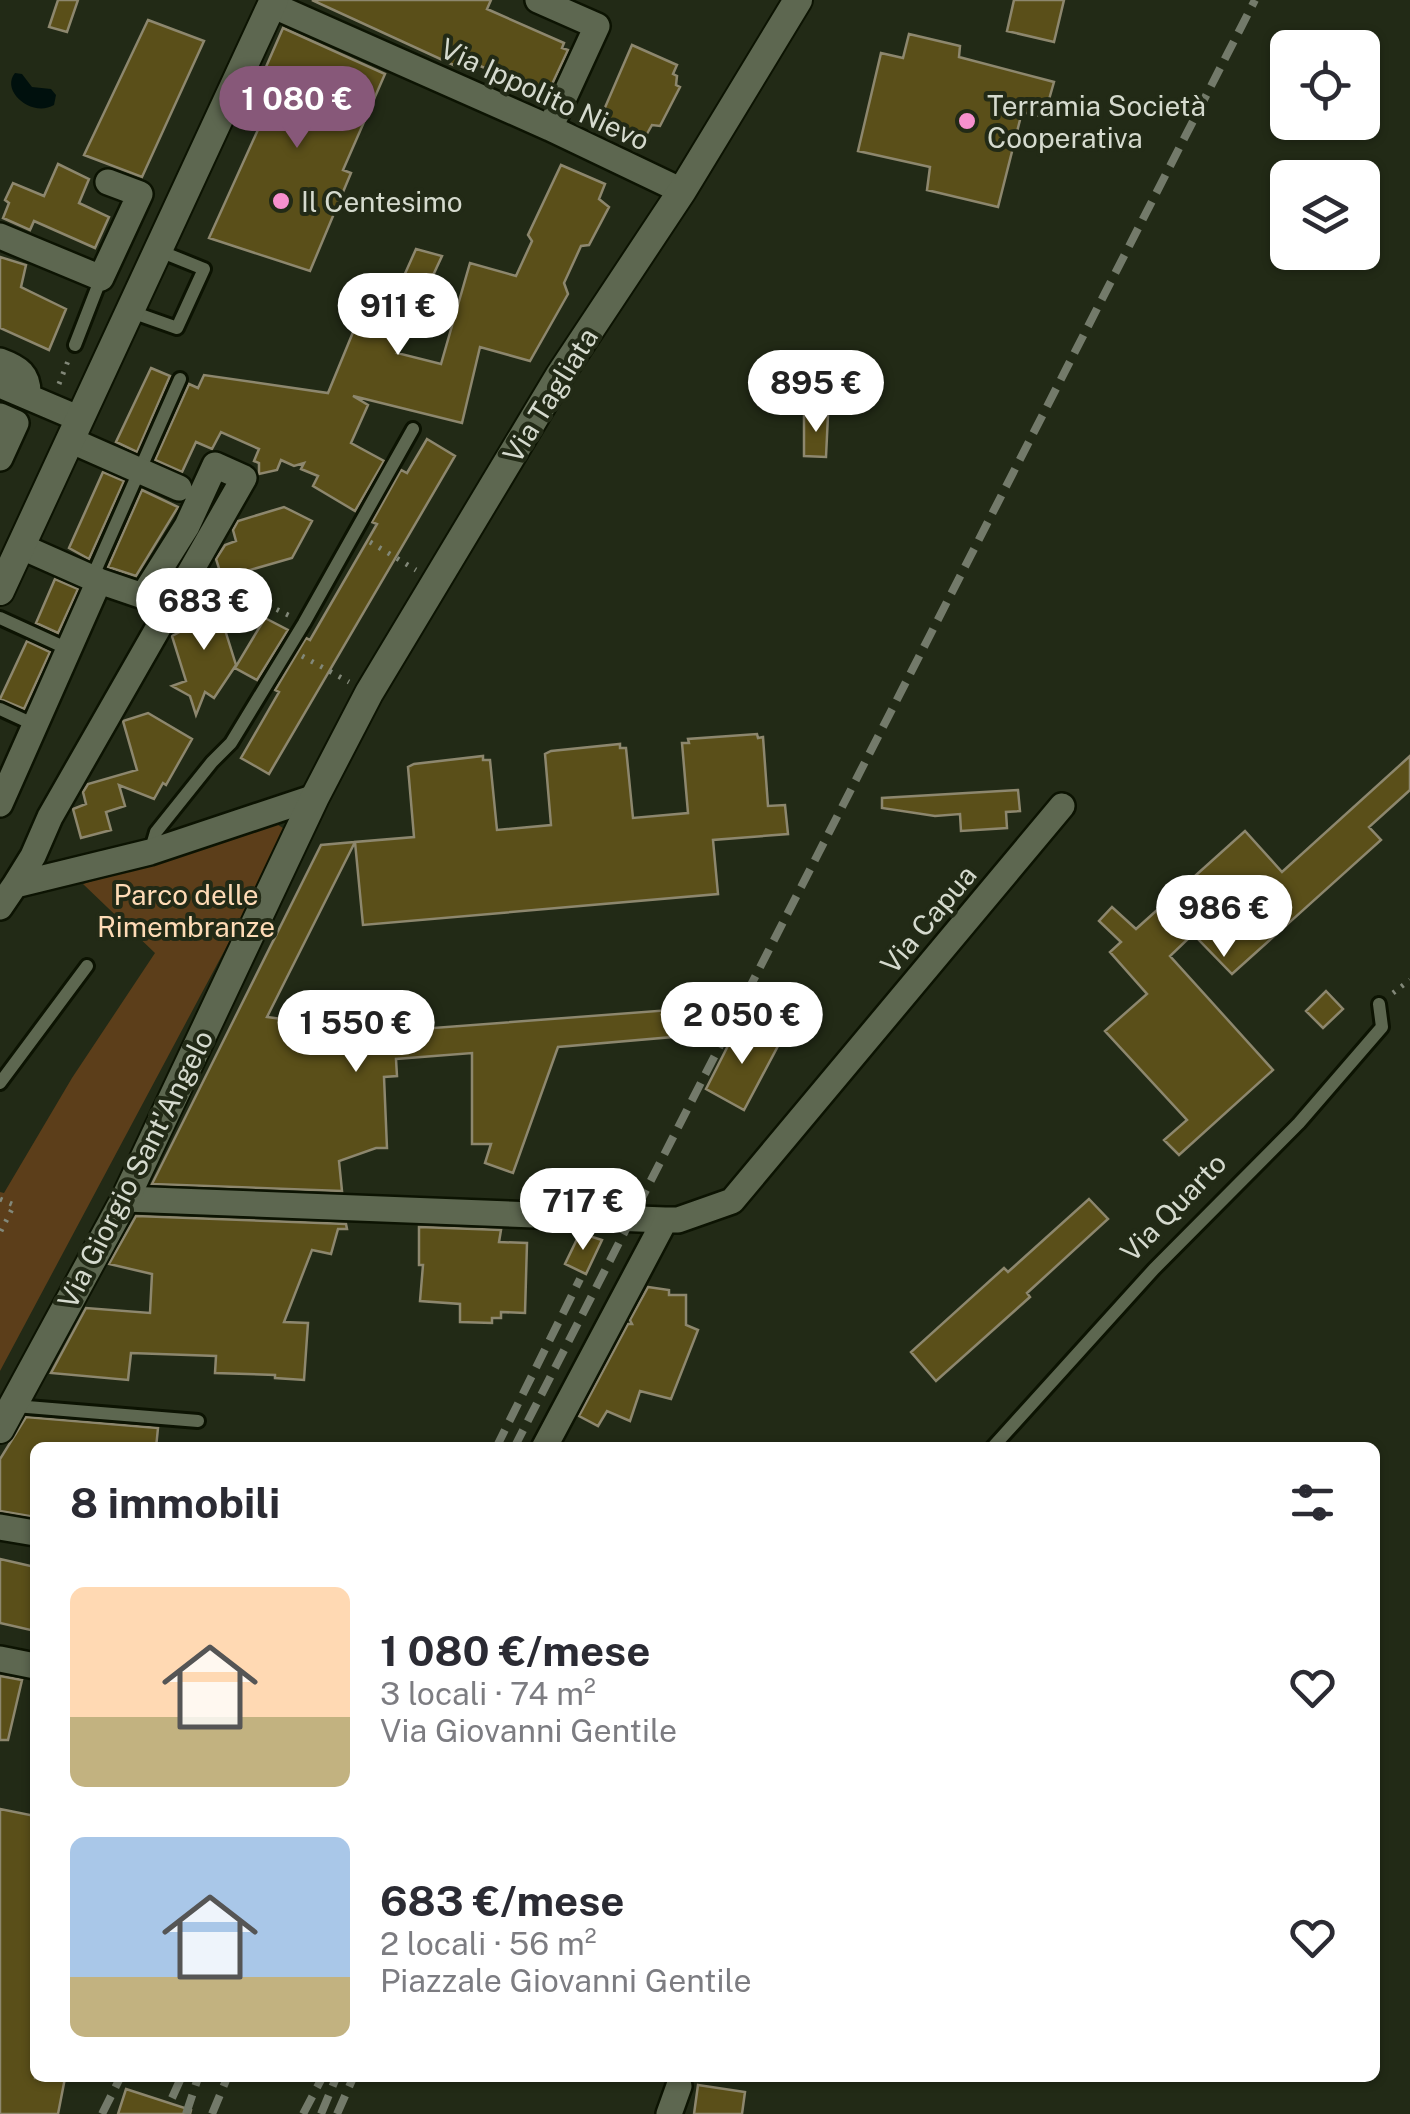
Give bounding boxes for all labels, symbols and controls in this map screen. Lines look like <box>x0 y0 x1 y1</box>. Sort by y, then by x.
map controls <box>1270 30 1380 270</box>
button: locate <box>1270 30 1380 140</box>
street label: Via Ippolito Nievo <box>435 31 655 157</box>
pin: 1 080 € <box>205 66 389 151</box>
text: 1 080 € <box>241 80 353 117</box>
place label: Terramia Società Cooperativa <box>987 89 1206 154</box>
marker: Terramia Società Cooperativa <box>956 110 978 132</box>
button: layers <box>1270 160 1380 270</box>
place label: Il Centesimo <box>301 185 462 218</box>
marker: Il Centesimo <box>270 190 292 212</box>
pin: 911 € <box>328 273 468 358</box>
text: 911 € <box>360 287 436 324</box>
street label: Via Tagliata <box>496 322 604 468</box>
pin: 895 € <box>746 350 886 435</box>
text: 895 € <box>770 364 862 401</box>
pin: 683 € <box>134 568 274 653</box>
text: 683 € <box>158 582 250 619</box>
street label: Via Capua <box>873 858 983 980</box>
pin: 986 € <box>1154 875 1294 960</box>
park label: Parco delle Rimembranze <box>97 878 275 943</box>
text: 986 € <box>1178 889 1270 926</box>
pin: 2 050 € <box>650 982 834 1067</box>
pin: 1 550 € <box>264 990 448 1075</box>
text: 2 050 € <box>683 996 801 1033</box>
text: 1 550 € <box>300 1004 412 1041</box>
street label: Via Giorgio Sant'Angelo <box>50 1024 220 1314</box>
street label: Via Quarto <box>1113 1146 1233 1268</box>
pin: 717 € <box>513 1168 653 1253</box>
text: 717 € <box>542 1182 624 1219</box>
icon: filters <box>1285 1475 1340 1530</box>
text: 8 immobili <box>70 1478 280 1527</box>
text: 1 080 €/mese <box>380 1626 650 1675</box>
icon: home <box>150 1627 270 1747</box>
icon: heart <box>1285 1660 1340 1715</box>
text: 3 locali · 74 m² <box>380 1675 596 1712</box>
text: Via Giovanni Gentile <box>380 1712 677 1749</box>
text: 683 €/mese <box>380 1876 625 1925</box>
icon: home <box>150 1877 270 1997</box>
icon: heart <box>1285 1910 1340 1965</box>
text: 2 locali · 56 m² <box>380 1925 596 1962</box>
text: Piazzale Giovanni Gentile <box>380 1962 752 1999</box>

